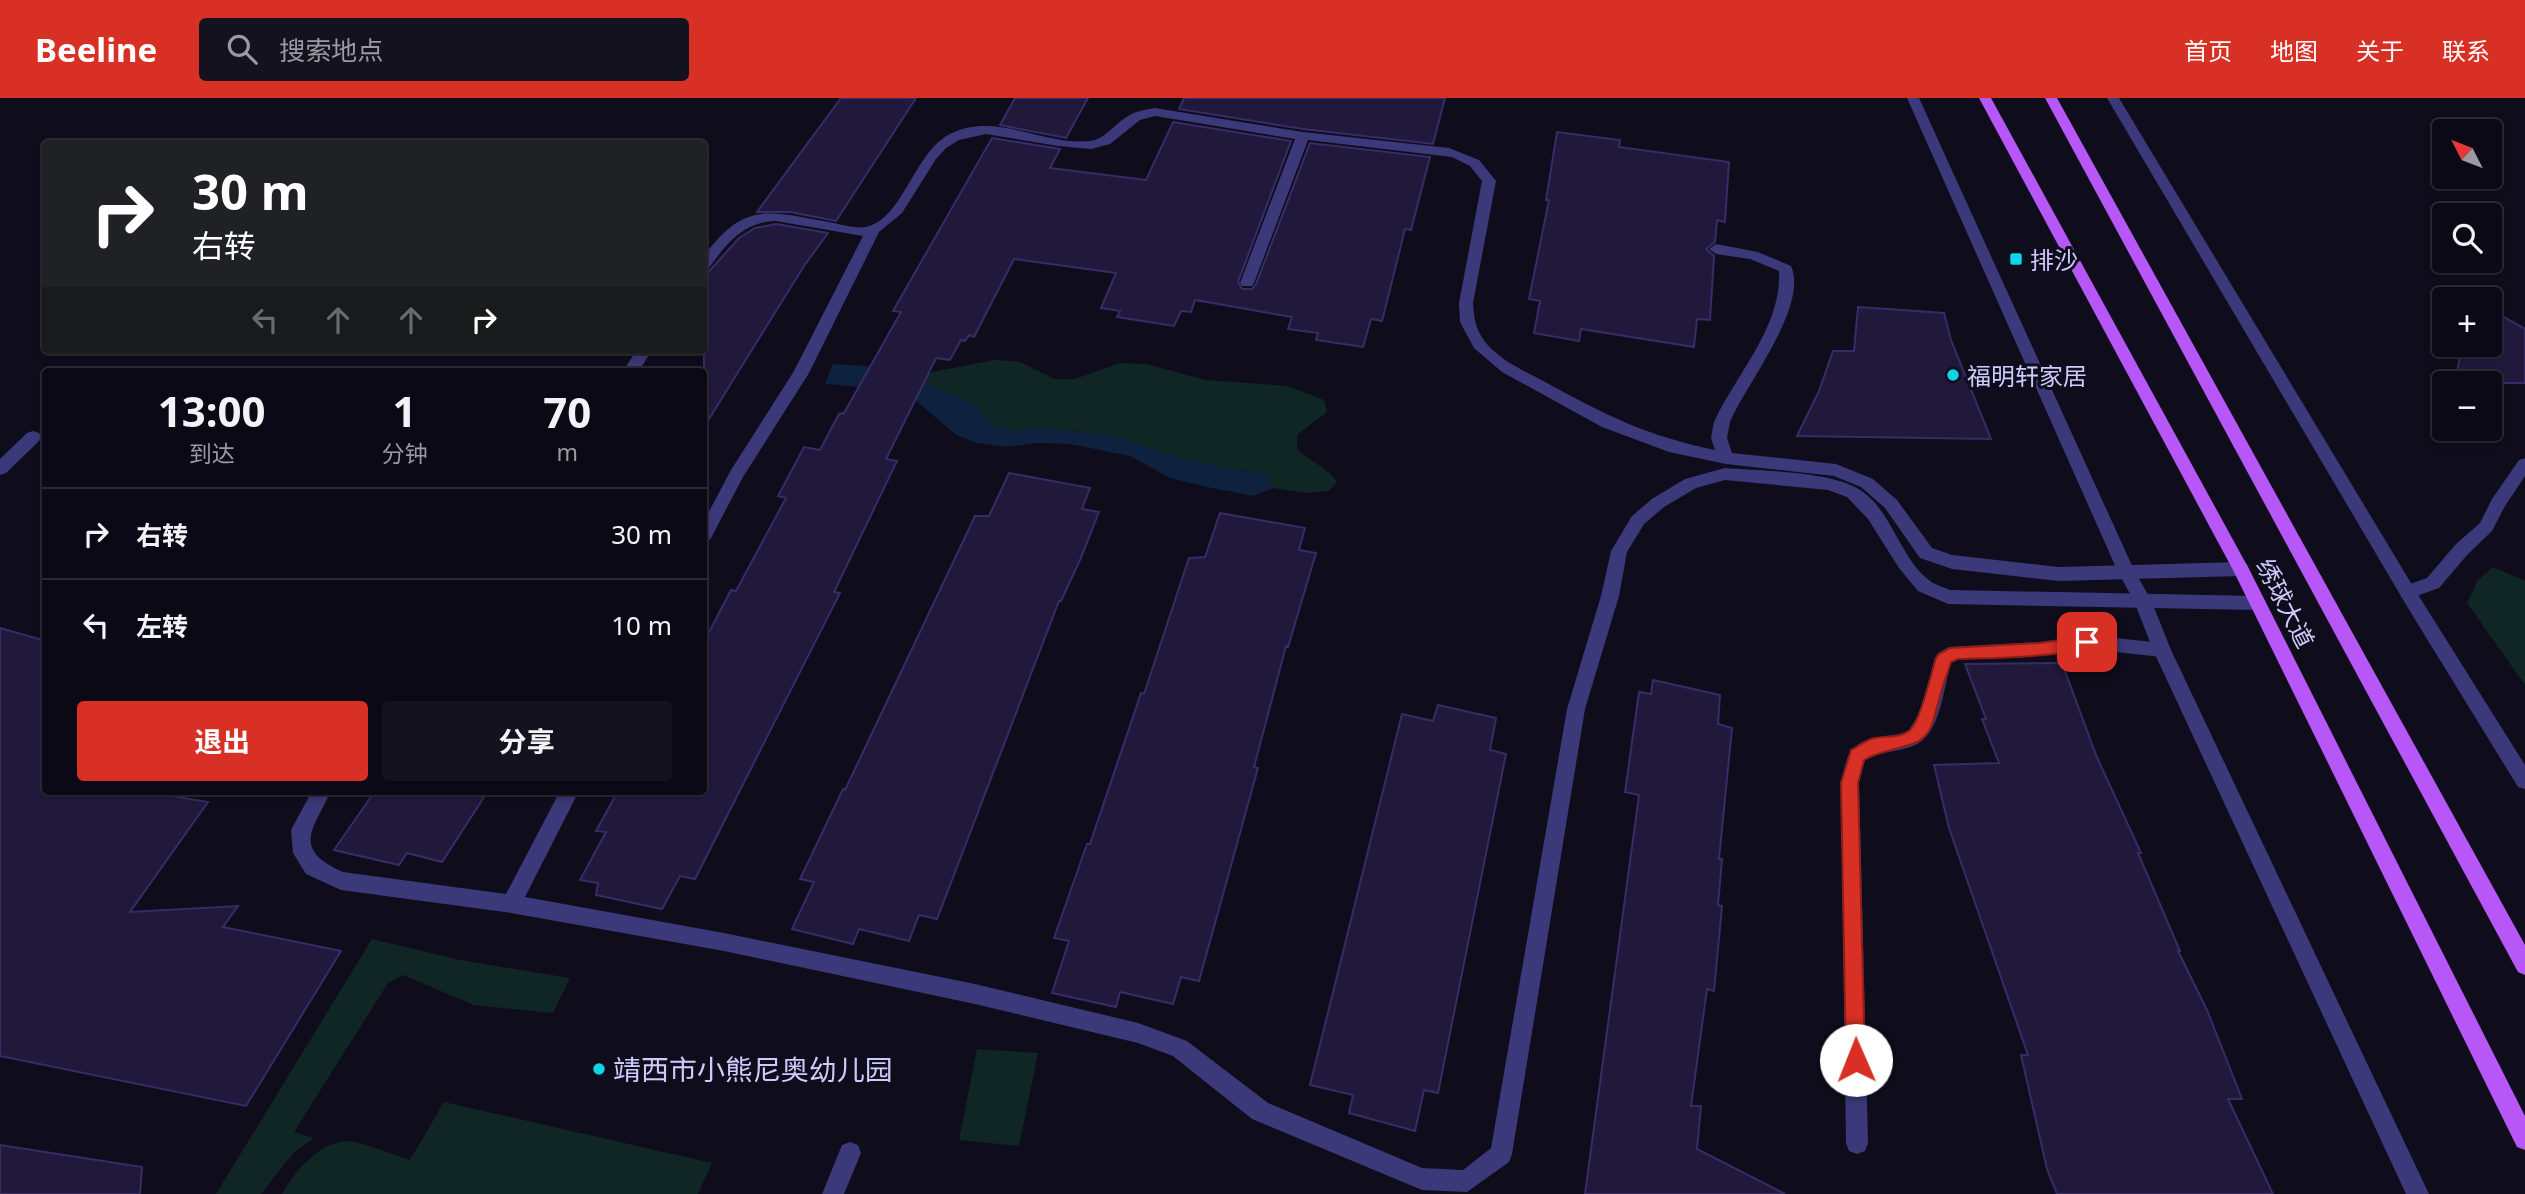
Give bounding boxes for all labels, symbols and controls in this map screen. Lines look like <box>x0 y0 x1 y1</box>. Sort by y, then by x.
search box <box>199 18 689 81</box>
text: Beeline <box>35 27 157 72</box>
icon: search <box>223 30 261 68</box>
text: 搜索地点 <box>279 32 383 68</box>
text: 首页 <box>2184 34 2232 67</box>
text: 地图 <box>2270 34 2318 67</box>
text: 关于 <box>2356 34 2404 67</box>
text: 联系 <box>2442 34 2490 67</box>
north arrow <box>2432 119 2502 189</box>
map controls <box>2432 119 2502 441</box>
text: 30 m <box>192 158 309 224</box>
icon: right <box>77 168 168 259</box>
button: search <box>2432 203 2502 273</box>
text: 右转 <box>192 224 256 267</box>
place label: 排沙 <box>2030 243 2078 276</box>
marker: 排沙 <box>2008 251 2024 267</box>
button: + <box>2432 287 2502 357</box>
icon: left <box>246 301 284 339</box>
icon: ahead <box>319 301 357 339</box>
icon: ahead <box>392 301 430 339</box>
icon: right <box>465 301 503 339</box>
place label: 福明轩家居 <box>1967 359 2087 392</box>
marker: 福明轩家居 <box>1945 367 1961 383</box>
button: − <box>2432 371 2502 441</box>
text: 13:00 <box>158 382 266 439</box>
text: 1 <box>392 382 416 439</box>
text: 70 <box>543 383 591 440</box>
text: m <box>556 436 578 468</box>
text: 到达 <box>189 437 235 469</box>
text: 分钟 <box>381 437 427 469</box>
icon: right <box>77 515 115 553</box>
text: 30 m <box>611 516 672 552</box>
text: 右转 <box>136 517 188 553</box>
street label: 绣球大道 <box>2250 553 2322 653</box>
icon: left <box>77 606 115 644</box>
text: 10 m <box>611 607 672 643</box>
text: 左转 <box>136 608 188 644</box>
pin <box>2057 612 2117 672</box>
icon: arrive <box>2068 623 2106 661</box>
button: 退出 <box>77 701 368 781</box>
button: 分享 <box>382 701 672 781</box>
position arrow <box>1819 1023 1893 1097</box>
place label: 靖西市小熊尼奥幼儿园 <box>613 1050 893 1088</box>
marker: 靖西市小熊尼奥幼儿园 <box>591 1061 607 1077</box>

